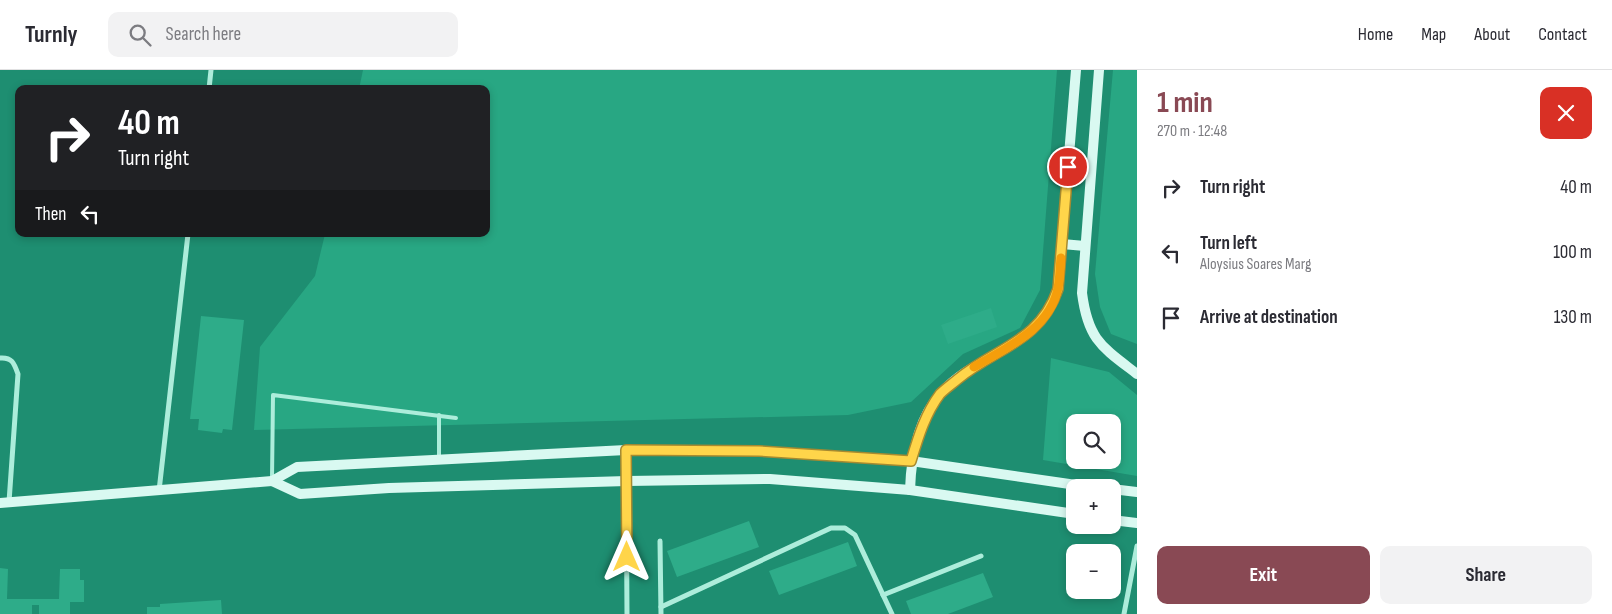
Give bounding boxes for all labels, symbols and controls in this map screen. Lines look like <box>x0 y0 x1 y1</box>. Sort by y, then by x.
search box <box>108 12 458 57</box>
text: Turnly <box>25 20 78 49</box>
icon: search <box>126 21 154 49</box>
text: Search here <box>166 23 241 46</box>
text: Home <box>1358 24 1393 45</box>
text: Map <box>1421 24 1446 45</box>
text: About <box>1474 24 1510 45</box>
text: Contact <box>1538 24 1587 45</box>
text: 1 min <box>1157 85 1213 121</box>
button: close <box>1540 87 1592 139</box>
text: 40 m <box>118 102 180 145</box>
icon: right <box>35 105 100 170</box>
text: 270 m · 12:48 <box>1157 122 1227 141</box>
text: Turn right <box>118 145 189 172</box>
pin <box>1047 146 1089 188</box>
icon: arrive <box>1054 153 1082 181</box>
icon: right <box>1157 174 1185 202</box>
text: Turn right <box>1200 176 1265 199</box>
text: 40 m <box>1560 176 1592 199</box>
icon: left <box>76 200 104 228</box>
text: Then <box>35 203 66 226</box>
text: Turn left <box>1200 232 1257 255</box>
icon: left <box>1157 239 1185 267</box>
text: 100 m <box>1553 241 1592 264</box>
text: Aloysius Soares Marg <box>1200 255 1311 274</box>
icon: arrive <box>1157 304 1185 332</box>
text: Arrive at destination <box>1200 306 1338 329</box>
text: 130 m <box>1554 306 1592 329</box>
map controls <box>1066 414 1121 599</box>
button: search <box>1066 414 1121 469</box>
button: + <box>1066 479 1121 534</box>
position arrow <box>600 530 652 582</box>
button: − <box>1066 544 1121 599</box>
button: Exit <box>1157 546 1370 604</box>
button: Share <box>1380 546 1592 604</box>

